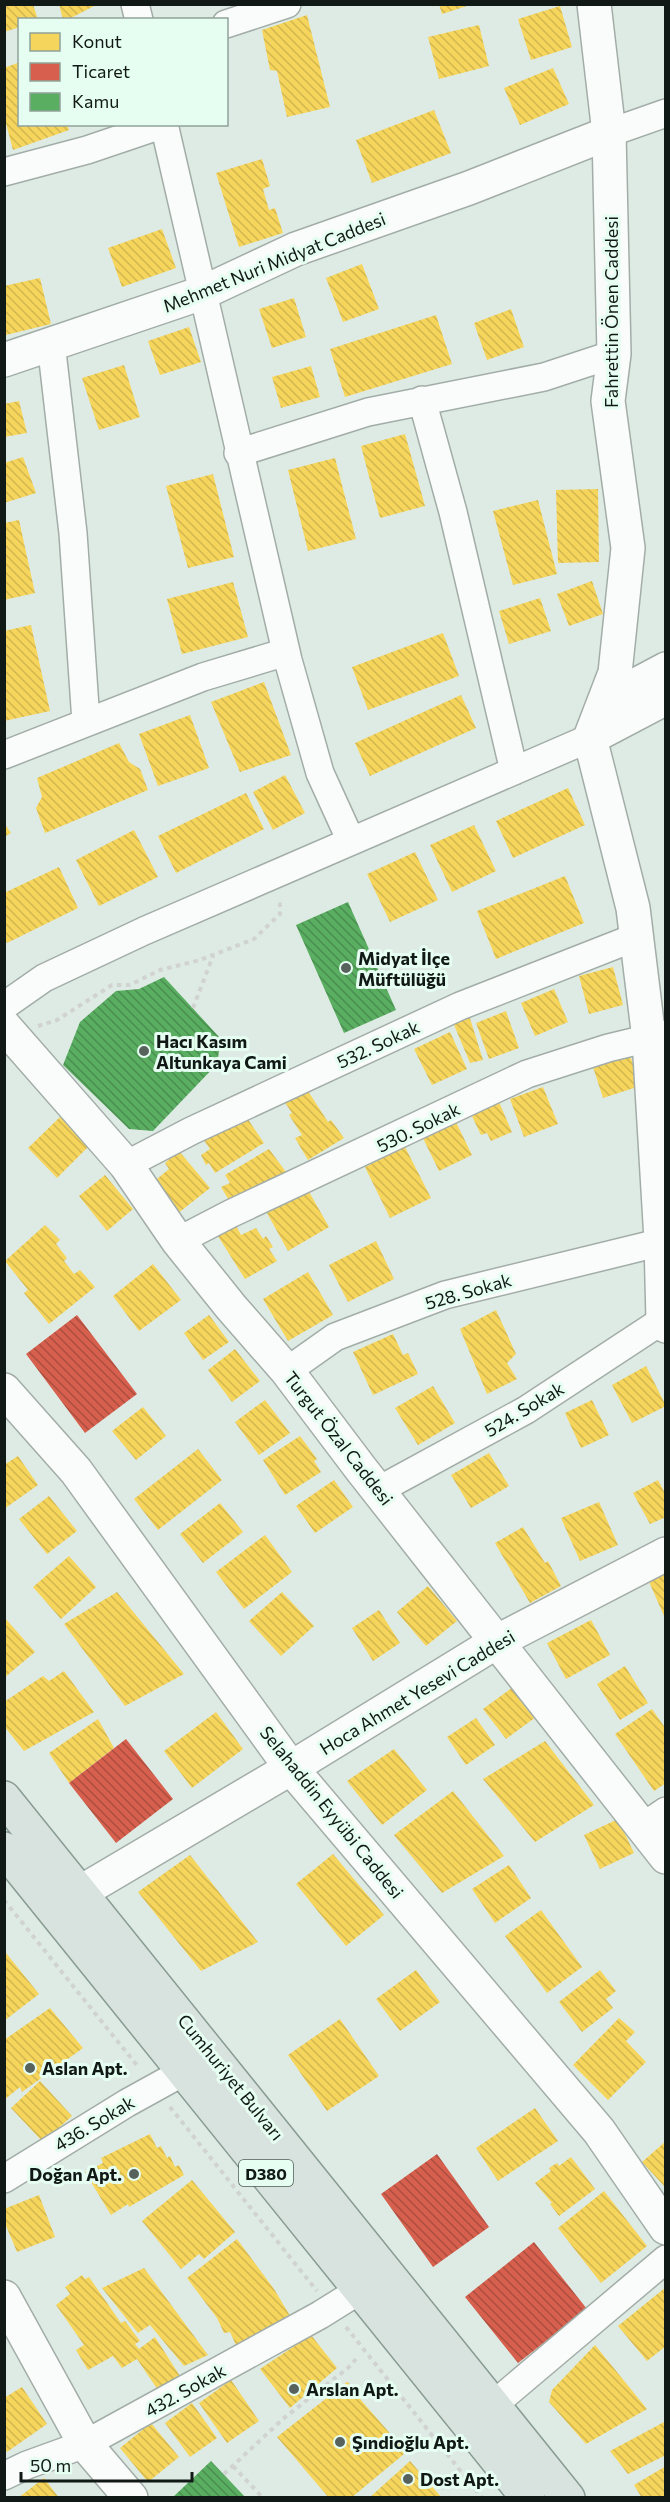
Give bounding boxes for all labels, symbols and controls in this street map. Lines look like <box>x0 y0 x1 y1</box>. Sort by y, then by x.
legend <box>18 18 228 126</box>
text: Konut <box>72 30 122 52</box>
text: Ticaret <box>72 60 130 82</box>
text: Kamu <box>72 90 119 112</box>
street label: Mehmet Nuri Midyat Caddesi <box>159 207 389 317</box>
street label: Fahrettin Önen Caddesi <box>600 216 622 408</box>
place label: Midyat İlçe Müftülüğü <box>358 947 450 990</box>
marker: Midyat İlçe Müftülüğü <box>339 961 353 975</box>
street label: 532. Sokak <box>333 1015 423 1073</box>
place label: Hacı Kasım Altunkaya Cami <box>156 1030 287 1073</box>
marker: Hacı Kasım Altunkaya Cami <box>137 1044 151 1058</box>
street label: 530. Sokak <box>373 1097 463 1157</box>
street label: 528. Sokak <box>422 1268 514 1314</box>
street label: Turgut Özal Caddesi <box>280 1367 398 1509</box>
street label: 524. Sokak <box>480 1377 568 1441</box>
street label: Hoca Ahmet Yesevi Caddesi <box>315 1625 519 1759</box>
street label: Selahaddin Eyyübi Caddesi <box>256 1721 408 1903</box>
street label: Cumhuriyet Bulvarı <box>173 2009 289 2145</box>
place label: Aslan Apt. <box>42 2057 128 2079</box>
marker: Aslan Apt. <box>23 2061 37 2075</box>
street label: 436. Sokak <box>50 2090 138 2156</box>
road number: D380 <box>239 2160 293 2186</box>
place label: Doğan Apt. <box>29 2163 122 2185</box>
marker: Doğan Apt. <box>127 2167 141 2181</box>
street label: 432. Sokak <box>141 2359 229 2421</box>
place label: Arslan Apt. <box>306 2378 399 2400</box>
marker: Arslan Apt. <box>287 2382 301 2396</box>
place label: Şındioğlu Apt. <box>352 2431 469 2453</box>
marker: Şındioğlu Apt. <box>333 2435 347 2449</box>
scale bar <box>21 2445 192 2483</box>
text: 50 m <box>30 2454 71 2476</box>
place label: Dost Apt. <box>420 2468 499 2490</box>
marker: Dost Apt. <box>401 2472 415 2486</box>

